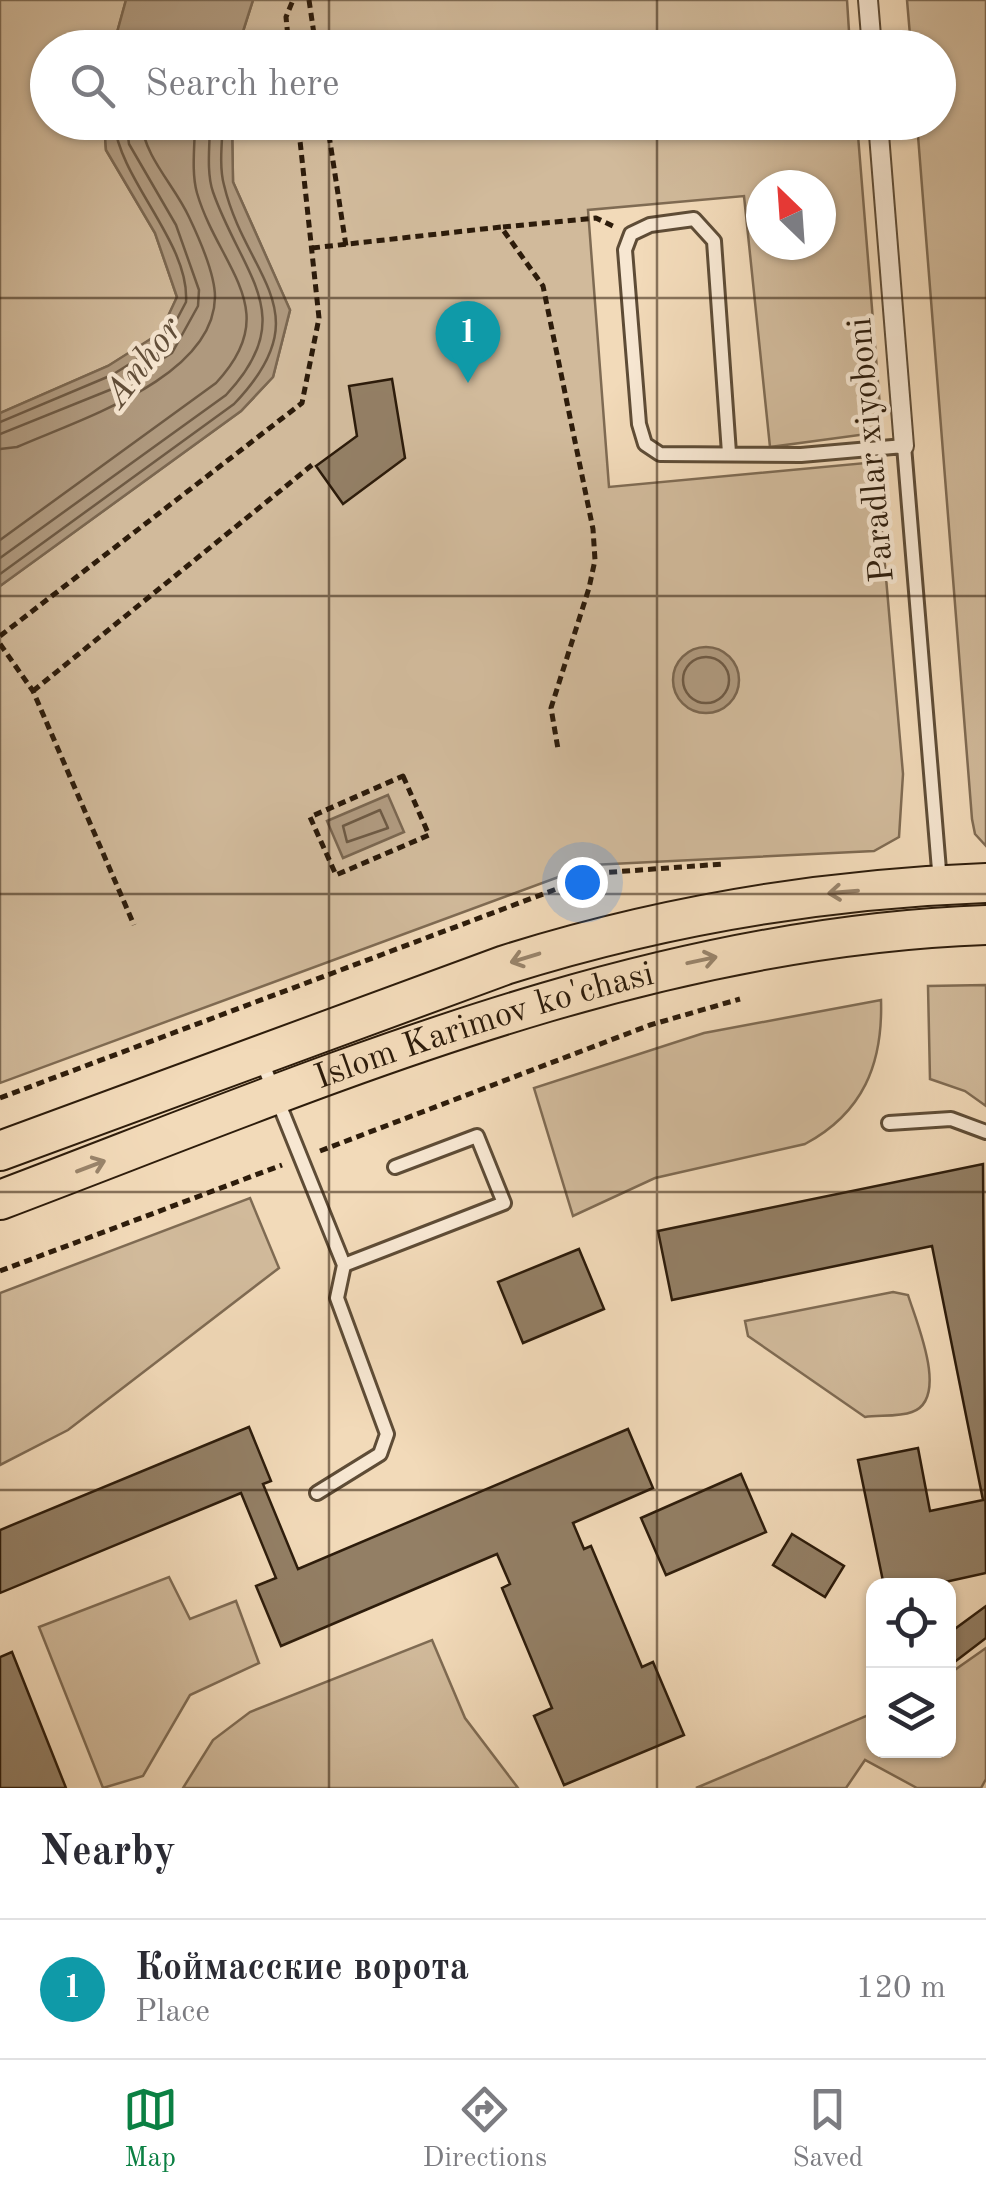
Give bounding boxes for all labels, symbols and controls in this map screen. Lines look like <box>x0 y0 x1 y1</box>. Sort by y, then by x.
search box <box>30 30 956 140</box>
icon: search <box>65 58 120 113</box>
text: Search here <box>145 66 340 104</box>
north arrow <box>746 170 836 260</box>
pin: 1 <box>436 300 500 383</box>
water label: Anhor <box>96 310 191 417</box>
street label: Paradlar xiyoboni <box>843 316 901 584</box>
your location <box>557 857 608 908</box>
one-way arrow <box>827 883 859 902</box>
one-way arrow <box>685 949 717 968</box>
one-way arrow <box>510 951 542 969</box>
street label: Islom Karimov ko'chasi <box>310 956 657 1096</box>
one-way arrow <box>76 1155 106 1173</box>
map controls <box>866 1578 956 1758</box>
button: locate <box>866 1578 956 1668</box>
button: layers <box>866 1668 956 1758</box>
text: Nearby <box>40 1832 176 1874</box>
text: Коймасские ворота <box>135 1950 469 1988</box>
text: 1 <box>63 1973 82 2005</box>
text: 120 m <box>856 1973 946 2005</box>
text: Place <box>135 1997 210 2029</box>
tab: Map <box>123 2082 178 2177</box>
tab: Directions <box>423 2082 547 2177</box>
tab: Saved <box>792 2082 863 2177</box>

